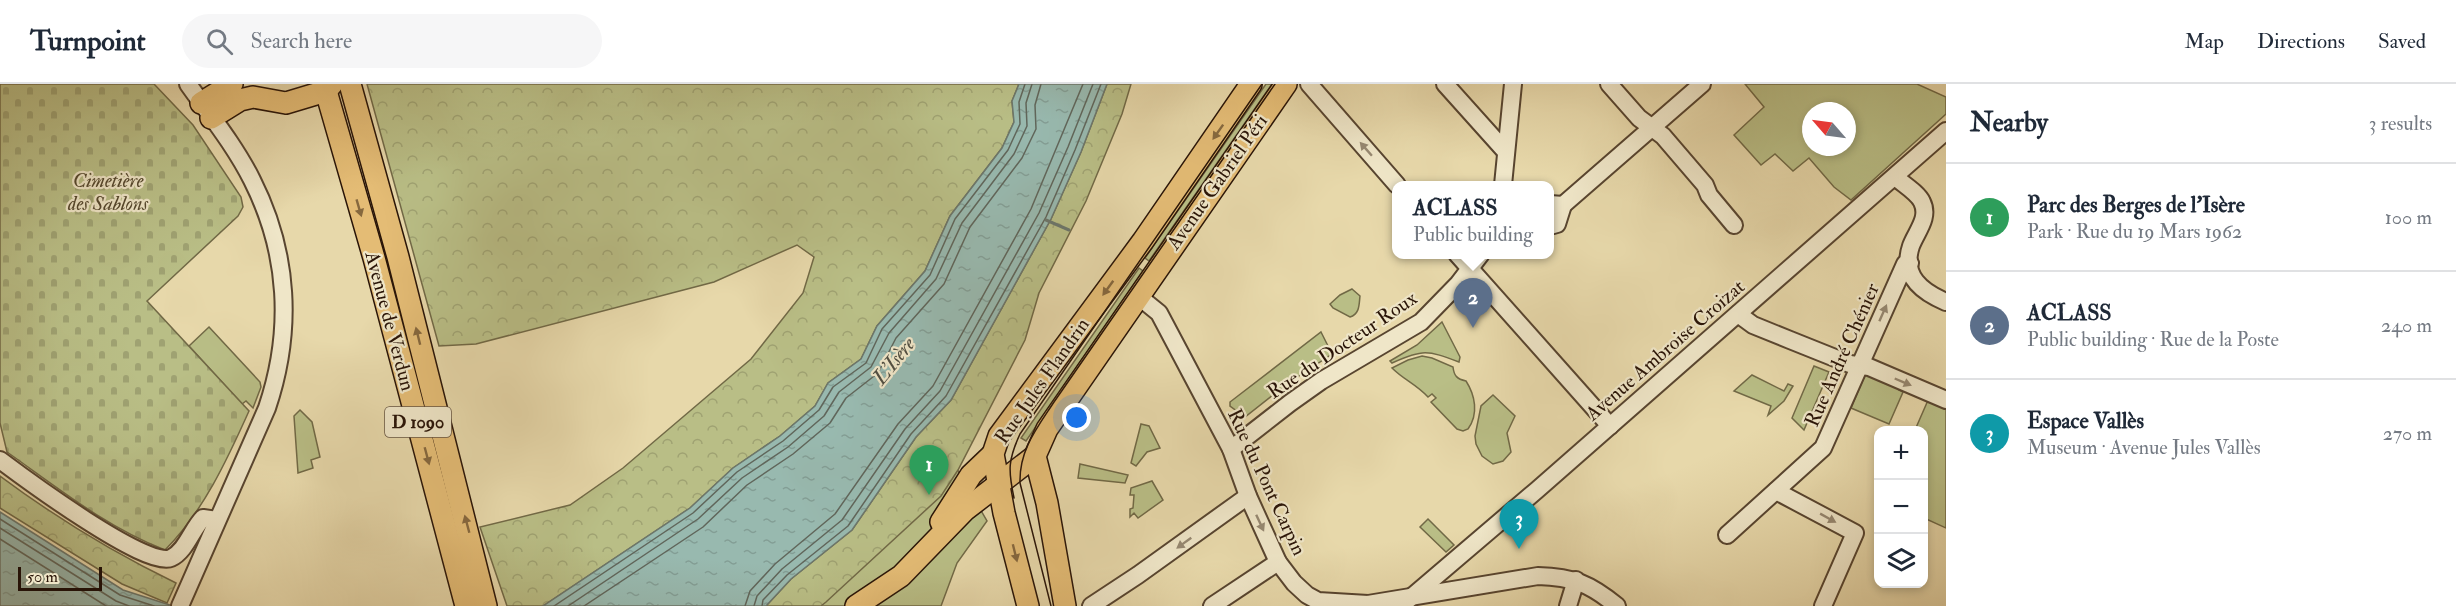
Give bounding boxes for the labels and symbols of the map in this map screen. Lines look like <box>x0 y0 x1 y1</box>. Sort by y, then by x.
north arrow <box>1802 102 1856 156</box>
street label: Avenue Gabriel Péri <box>1160 109 1273 255</box>
one-way arrow <box>1213 124 1224 140</box>
one-way arrow <box>1360 142 1373 157</box>
park label: Cimetière des Sablons <box>67 168 148 216</box>
one-way arrow <box>355 198 365 217</box>
street label: Avenue de Verdun <box>359 248 421 393</box>
street label: Avenue Ambroise Croizat <box>1580 274 1750 427</box>
pin: 2 <box>1454 278 1492 328</box>
one-way arrow <box>1102 279 1114 295</box>
street label: Rue André Chénier <box>1799 279 1885 431</box>
street label: Rue du Docteur Roux <box>1262 286 1422 404</box>
one-way arrow <box>1878 303 1888 321</box>
street label: Rue Jules Flandrin <box>989 313 1095 449</box>
one-way arrow <box>413 326 423 345</box>
water label: L'Isère <box>866 331 922 391</box>
one-way arrow <box>1894 378 1912 387</box>
your location <box>1062 403 1091 432</box>
street label: Rue du Pont Carpin <box>1221 405 1312 560</box>
road number: D 1090 <box>385 407 451 437</box>
pin: 1 <box>910 446 948 495</box>
one-way arrow <box>423 448 432 466</box>
pin: 3 <box>1500 500 1538 549</box>
one-way arrow <box>1819 513 1836 523</box>
one-way arrow <box>461 515 471 534</box>
one-way arrow <box>1256 515 1265 532</box>
one-way arrow <box>1176 536 1191 548</box>
one-way arrow <box>1010 544 1020 562</box>
scale bar <box>18 564 102 592</box>

